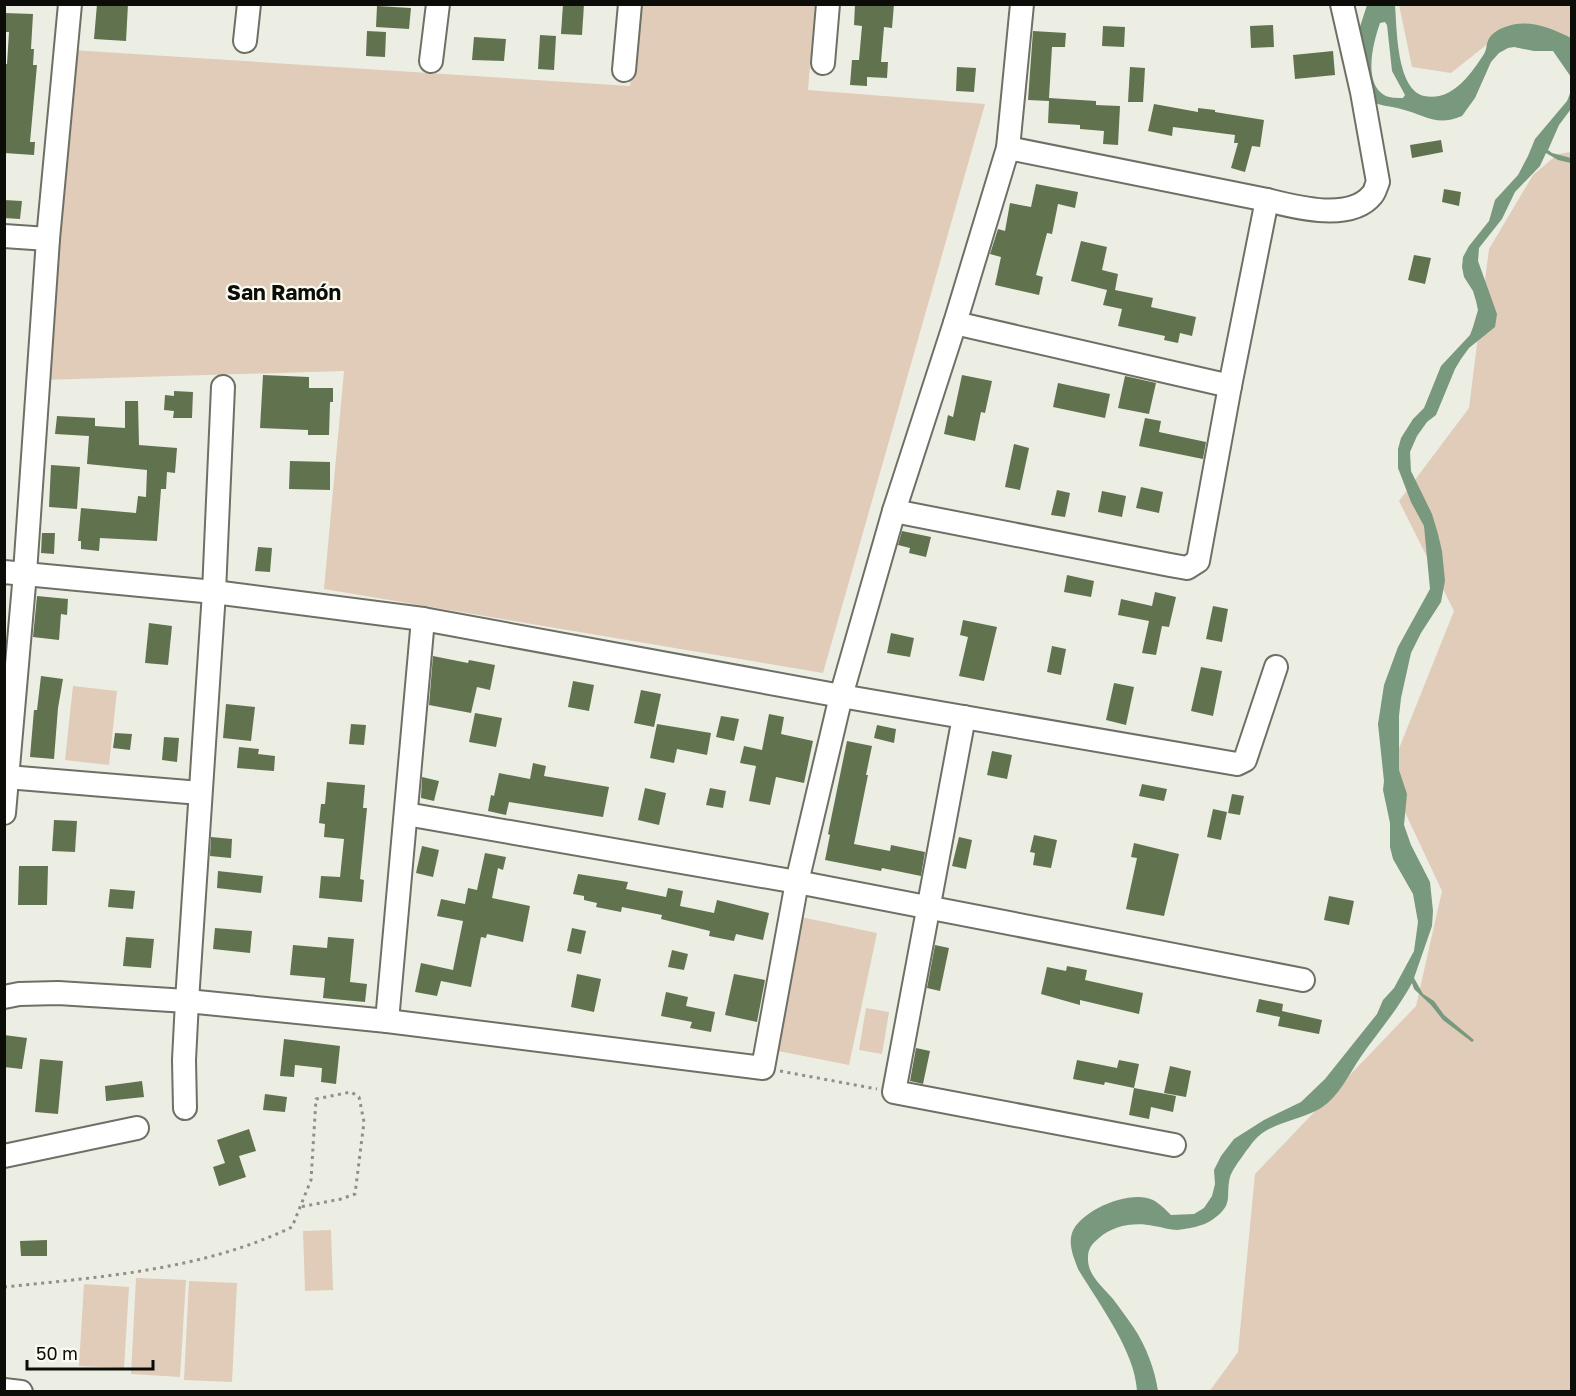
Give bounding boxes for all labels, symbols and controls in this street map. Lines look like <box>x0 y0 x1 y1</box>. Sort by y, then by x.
district label: San Ramón <box>227 279 341 305</box>
scale bar <box>27 1333 153 1371</box>
text: 50 m <box>36 1342 78 1364</box>

